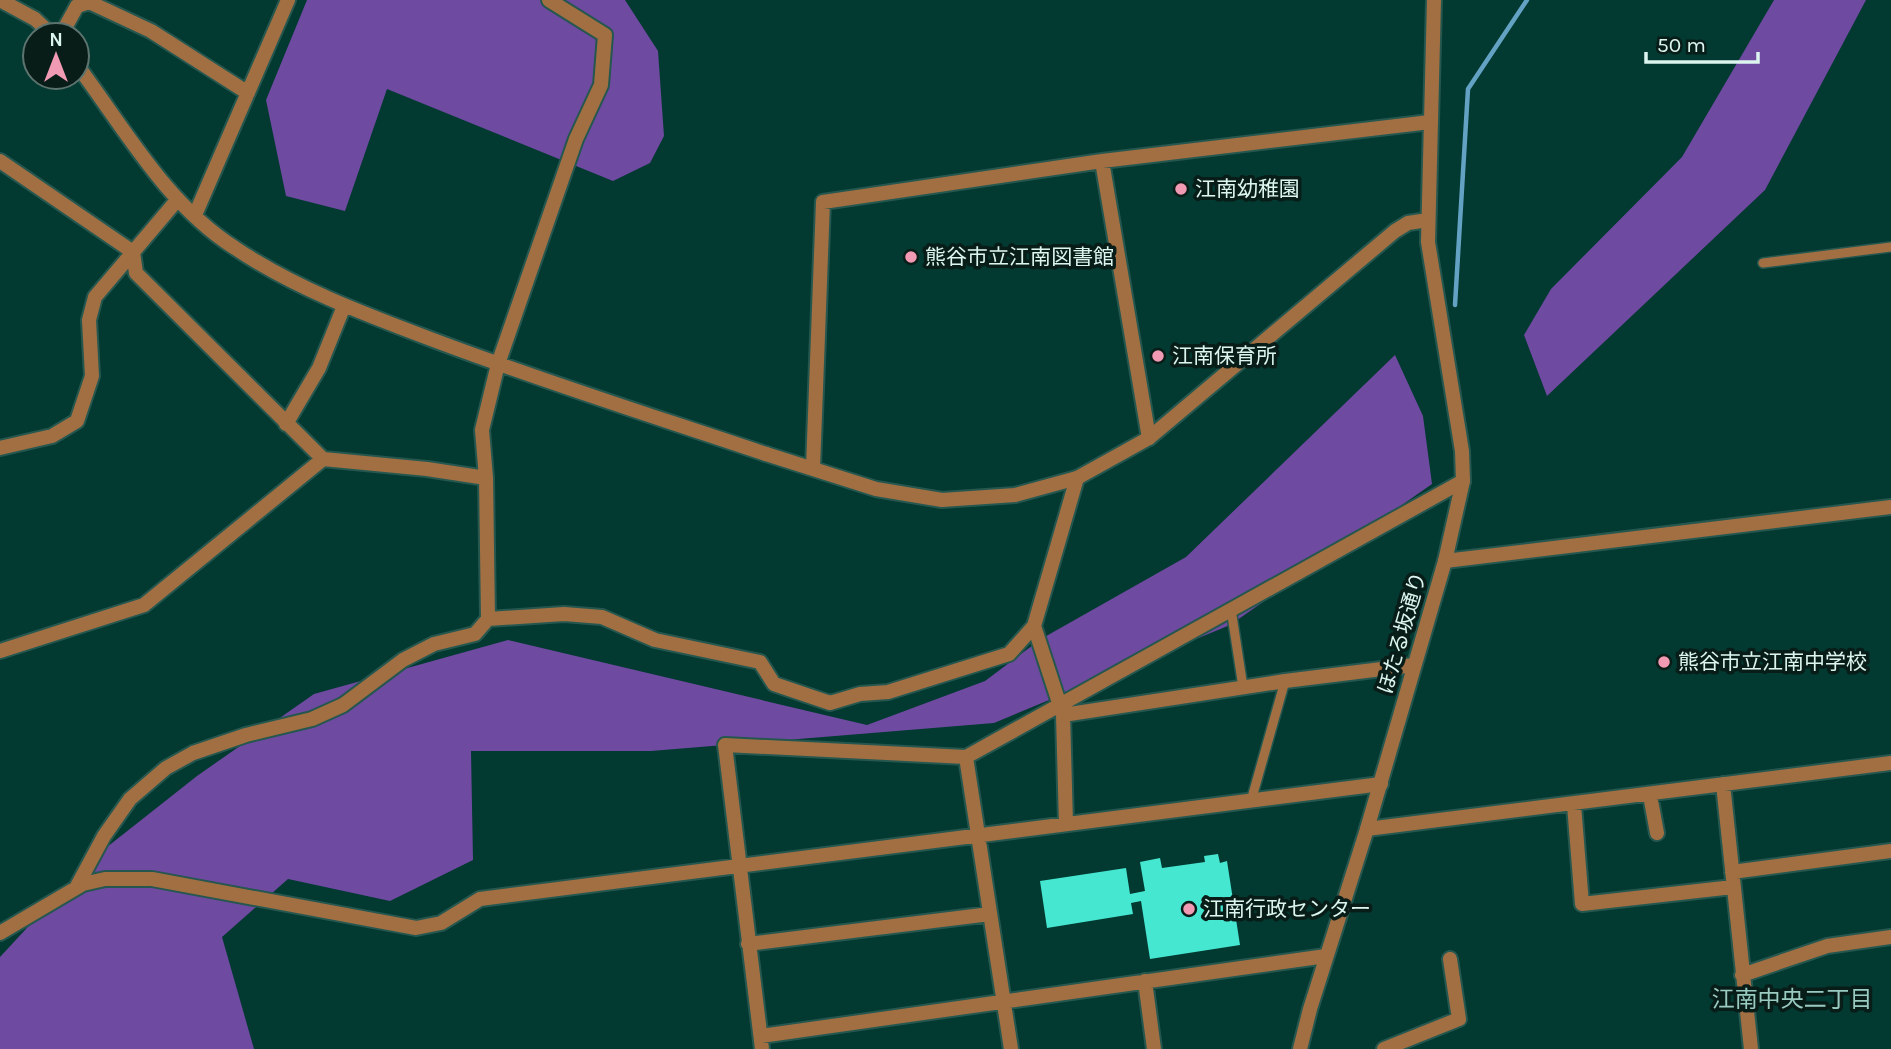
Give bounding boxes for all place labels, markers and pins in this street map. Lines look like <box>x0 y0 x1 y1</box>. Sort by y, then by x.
place label: 江南幼稚園 <box>1195 177 1300 201</box>
marker: 江南幼稚園 <box>1173 181 1189 197</box>
place label: 熊谷市立江南図書館 <box>925 245 1114 269</box>
marker: 熊谷市立江南図書館 <box>903 249 919 265</box>
place label: 江南保育所 <box>1172 344 1277 368</box>
marker: 江南保育所 <box>1150 348 1166 364</box>
place label: 熊谷市立江南中学校 <box>1678 650 1867 674</box>
marker: 熊谷市立江南中学校 <box>1656 654 1672 670</box>
place label: 江南行政センター <box>1203 897 1371 921</box>
marker: 江南行政センター <box>1181 901 1197 917</box>

